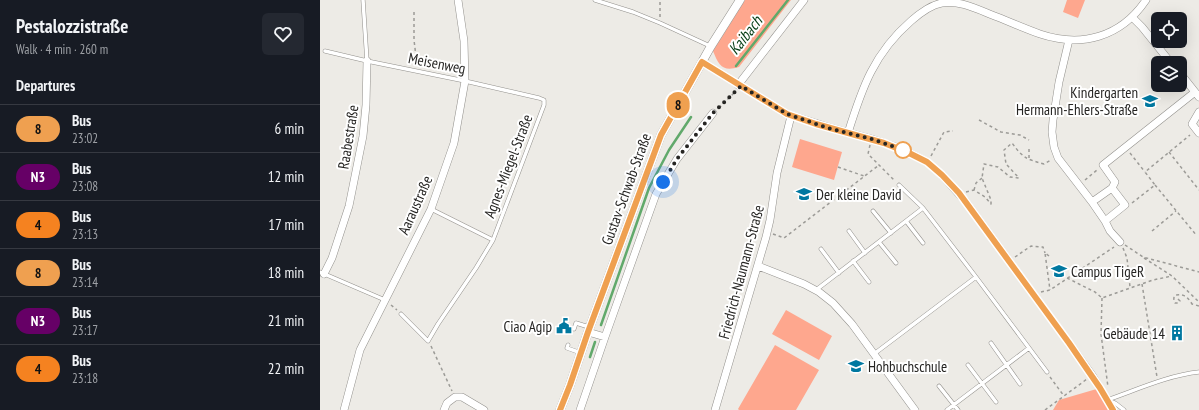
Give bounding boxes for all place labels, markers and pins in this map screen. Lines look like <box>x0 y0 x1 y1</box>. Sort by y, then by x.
place label: Kindergarten Hermann-Ehlers-Straße <box>1016 83 1138 119</box>
school or university icon: Kindergarten Hermann-Ehlers-Straße <box>1141 92 1159 110</box>
unlabelled marker <box>894 141 912 159</box>
school or university icon: Der kleine David <box>795 185 813 203</box>
place label: Der kleine David <box>816 185 902 204</box>
school or university icon: Campus TigeR <box>1050 262 1068 280</box>
place label: Campus TigeR <box>1071 262 1144 281</box>
place label: Ciao Agip <box>503 317 552 336</box>
public building icon: Ciao Agip <box>555 317 573 335</box>
place label: Gebäude 14 <box>1103 324 1165 343</box>
building icon: Gebäude 14 <box>1168 324 1186 342</box>
school or university icon: Hohbuchschule <box>847 357 865 375</box>
place label: Hohbuchschule <box>868 357 947 376</box>

